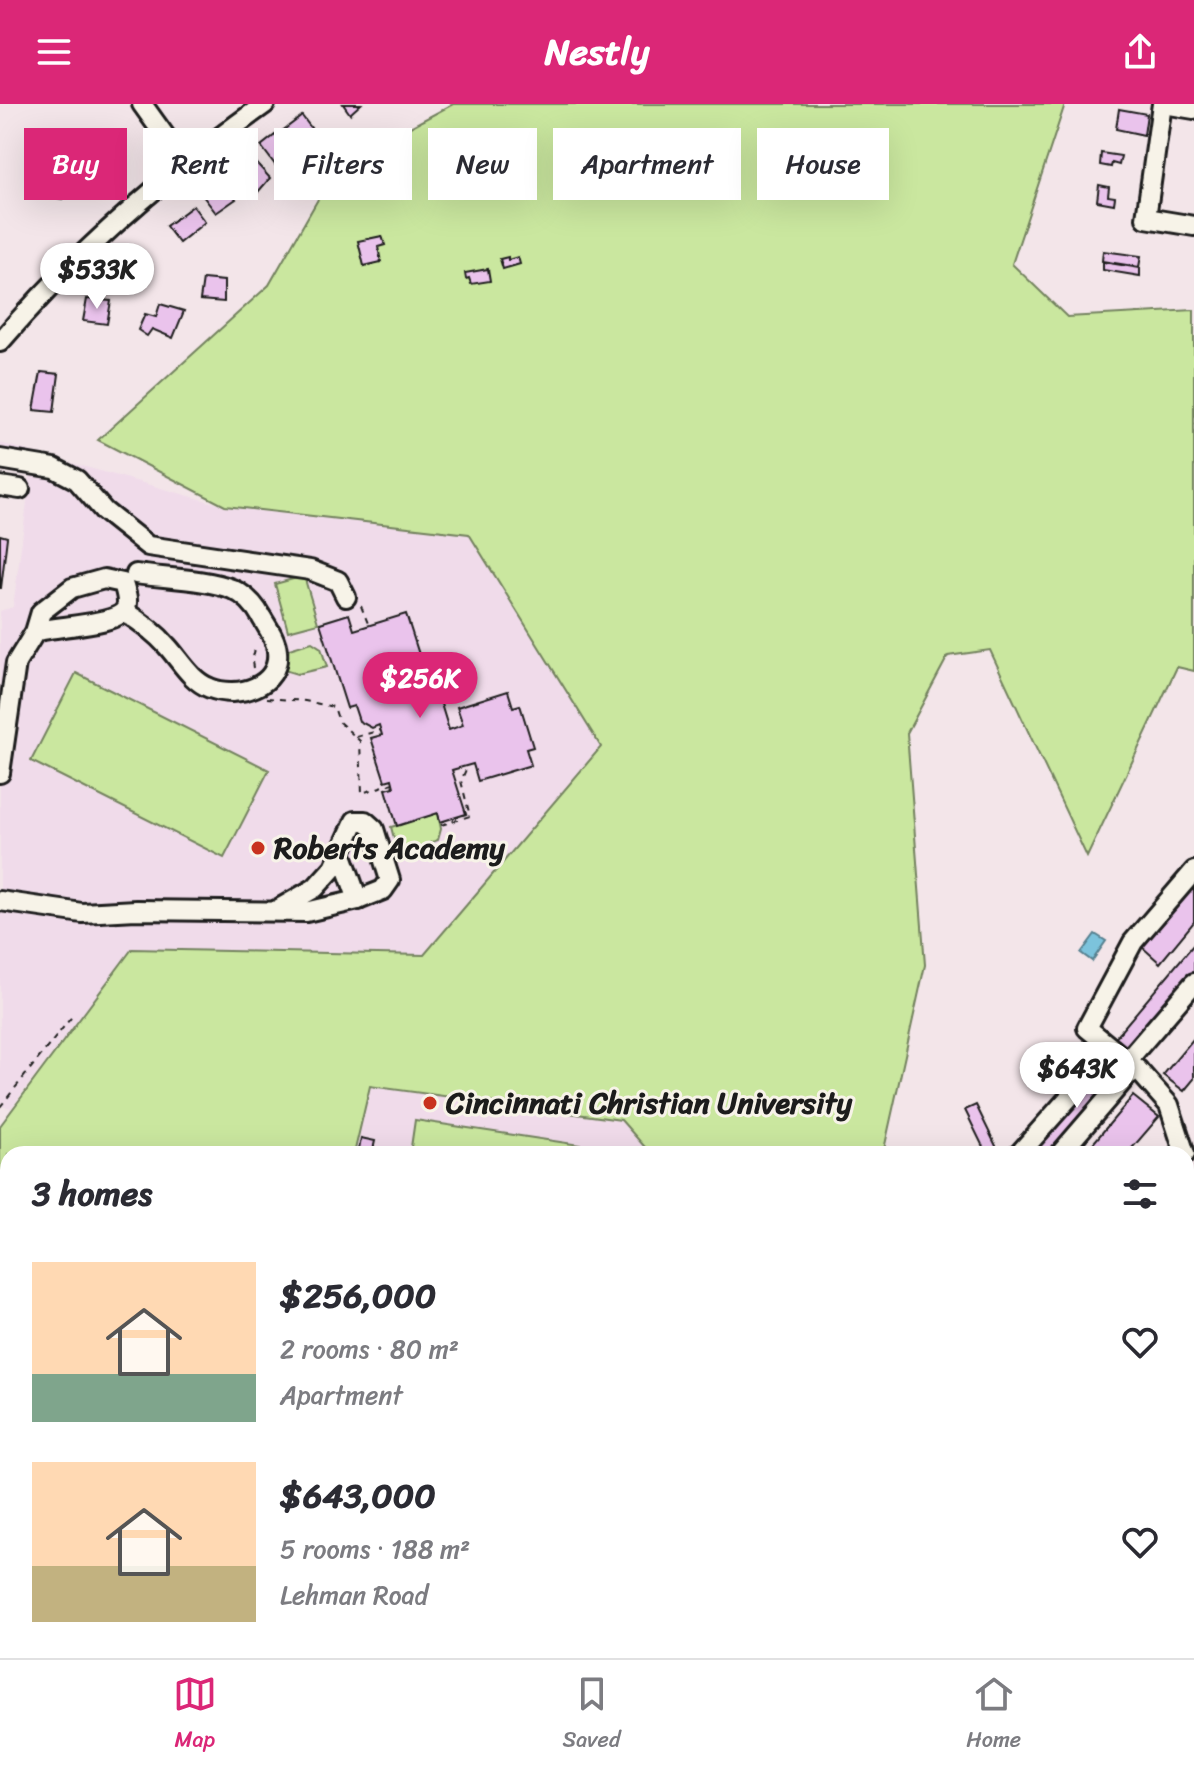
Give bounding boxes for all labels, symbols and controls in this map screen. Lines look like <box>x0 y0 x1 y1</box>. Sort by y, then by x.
text: Nestly <box>545 20 649 84</box>
icon: menu <box>32 30 76 74</box>
icon: share <box>1118 30 1162 74</box>
chip: Buy <box>24 128 127 200</box>
chip: Rent <box>143 128 258 200</box>
chip: Filters <box>274 128 412 200</box>
chip: New <box>428 128 537 200</box>
chip: Apartment <box>553 128 741 200</box>
chip: House <box>757 128 889 200</box>
pin: $533K <box>41 243 153 311</box>
text: $533K <box>58 246 136 292</box>
pin: $256K <box>364 652 476 720</box>
text: $256K <box>381 655 459 701</box>
place label: Roberts Academy <box>273 821 506 875</box>
marker: Roberts Academy <box>249 839 267 857</box>
pin: $643K <box>1021 1042 1133 1110</box>
text: $643K <box>1038 1045 1116 1091</box>
place label: Cincinnati Christian University <box>445 1076 854 1130</box>
marker: Cincinnati Christian University <box>421 1094 439 1112</box>
text: 3 homes <box>32 1164 152 1224</box>
icon: filters <box>1118 1172 1162 1216</box>
text: $256,000 <box>280 1266 436 1326</box>
icon: home <box>96 1294 192 1390</box>
icon: heart <box>1118 1320 1162 1364</box>
text: 2 rooms · 80 m² <box>280 1326 459 1372</box>
text: Apartment <box>280 1372 403 1418</box>
text: $643,000 <box>280 1466 436 1526</box>
icon: home <box>96 1494 192 1590</box>
icon: heart <box>1118 1520 1162 1564</box>
text: 5 rooms · 188 m² <box>280 1526 470 1572</box>
text: Lehman Road <box>280 1572 428 1618</box>
tab: Map <box>173 1672 217 1759</box>
tab: Saved <box>563 1672 621 1759</box>
tab: Home <box>966 1672 1021 1759</box>

